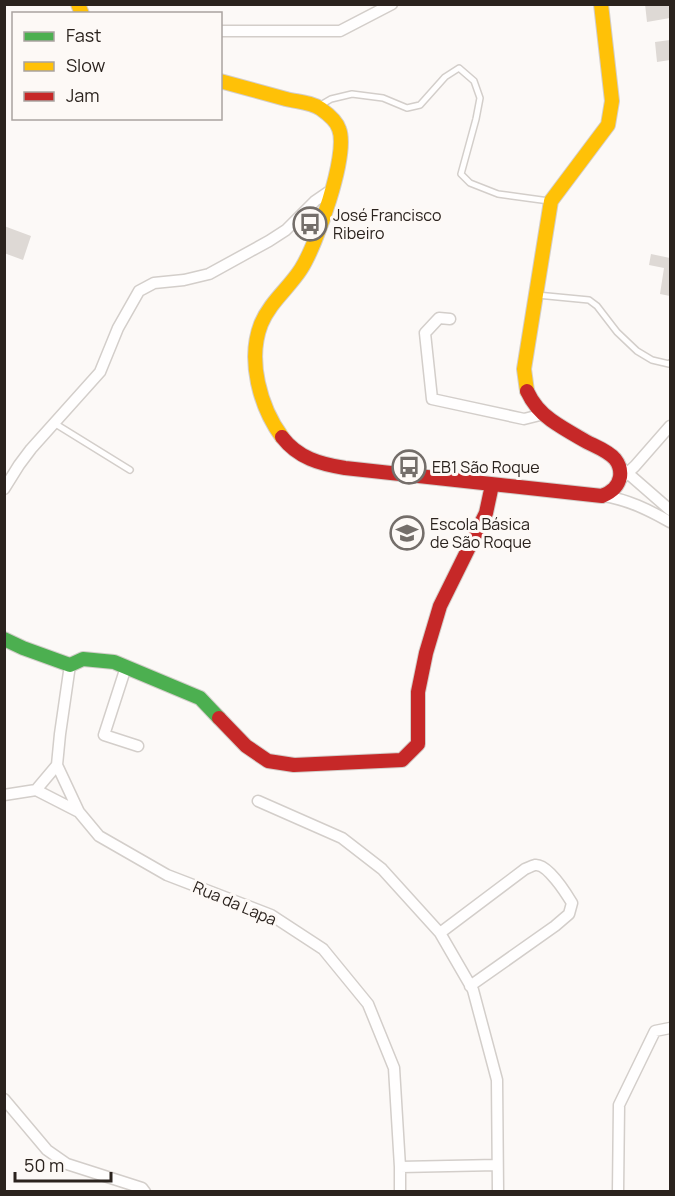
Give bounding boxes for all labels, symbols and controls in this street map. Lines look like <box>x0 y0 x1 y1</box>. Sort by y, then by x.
legend <box>12 12 222 120</box>
text: Fast <box>66 23 101 47</box>
text: Slow <box>66 53 106 77</box>
text: Jam <box>66 83 100 107</box>
place label: José Francisco Ribeiro <box>333 204 441 244</box>
bus stop icon: José Francisco Ribeiro <box>292 206 328 242</box>
bus stop icon: EB1 São Roque <box>391 449 427 485</box>
place label: EB1 São Roque <box>432 456 540 478</box>
place label: Escola Básica de São Roque <box>430 513 531 553</box>
school or university icon: Escola Básica de São Roque <box>389 515 425 551</box>
street label: Rua da Lapa <box>190 876 280 930</box>
scale bar <box>15 1145 111 1183</box>
text: 50 m <box>24 1153 64 1177</box>

